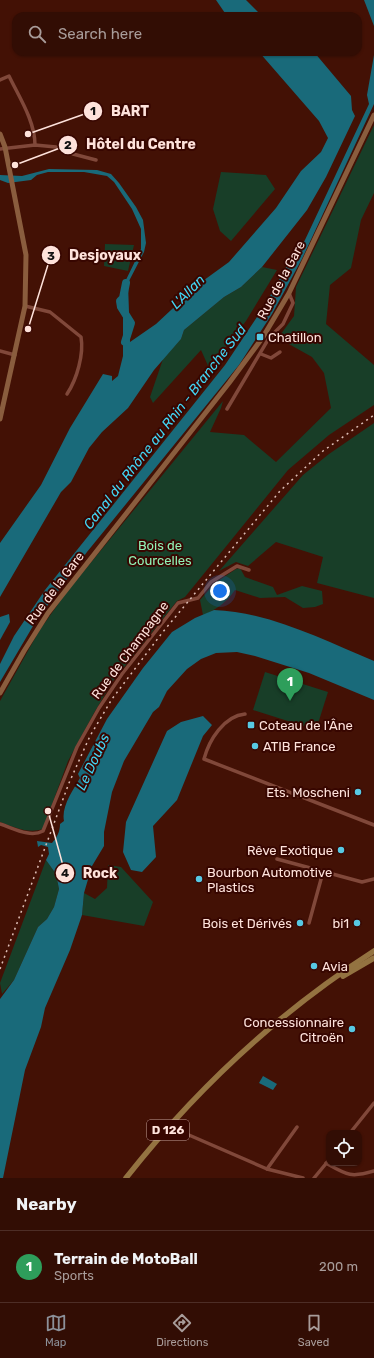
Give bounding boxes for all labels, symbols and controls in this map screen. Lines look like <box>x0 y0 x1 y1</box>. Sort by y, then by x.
search box <box>12 12 362 56</box>
icon: search <box>26 23 48 45</box>
text: Search here <box>58 25 142 43</box>
callout: BART <box>83 98 157 124</box>
text: BART <box>111 103 149 120</box>
text: 1 <box>90 104 96 118</box>
callout: Hôtel du Centre <box>58 132 204 158</box>
text: Hôtel du Centre <box>86 136 196 153</box>
text: 2 <box>64 138 72 152</box>
street label: Rue de la Gare <box>254 238 308 322</box>
callout: Desjoyaux <box>41 242 149 268</box>
text: Desjoyaux <box>69 247 142 264</box>
text: 3 <box>47 249 55 263</box>
water label: L'Allan <box>167 271 209 313</box>
water label: Canal du Rhône au Rhin - Branche Sud <box>80 321 251 533</box>
place label: Chatillon <box>268 330 322 345</box>
marker: Chatillon <box>255 332 265 342</box>
park label: Bois de Courcelles <box>128 538 192 568</box>
street label: Rue de la Gare <box>23 549 87 627</box>
your location <box>210 581 230 601</box>
street label: Rue de Champagne <box>88 598 172 702</box>
pin: 1 <box>277 668 303 701</box>
place label: Coteau de l'Âne <box>259 718 353 733</box>
marker: Coteau de l'Âne <box>246 720 256 730</box>
water label: Le Doubs <box>73 731 113 793</box>
place label: ATIB France <box>263 739 335 754</box>
marker: ATIB France <box>250 741 260 751</box>
place label: Ets. Moscheni <box>266 785 350 800</box>
marker: Ets. Moscheni <box>353 787 363 797</box>
place label: Rêve Exotique <box>247 843 333 858</box>
marker: Rêve Exotique <box>336 845 346 855</box>
callout: Rock <box>55 860 125 886</box>
text: Rock <box>83 865 118 882</box>
place label: Bourbon Automotive Plastics <box>207 865 332 895</box>
text: 4 <box>61 866 69 880</box>
marker: Bourbon Automotive Plastics <box>194 874 204 884</box>
place label: Bois et Dérivés <box>202 916 292 931</box>
place label: bi1 <box>333 916 349 931</box>
marker: Bois et Dérivés <box>295 918 305 928</box>
marker: bi1 <box>352 918 362 928</box>
place label: Avia <box>322 959 348 974</box>
marker: Avia <box>309 961 319 971</box>
place label: Concessionnaire Citroën <box>244 1015 344 1045</box>
marker: Concessionnaire Citroën <box>347 1024 357 1034</box>
road number: D 126 <box>147 1120 189 1140</box>
map controls <box>326 1130 362 1166</box>
button: locate <box>326 1130 362 1166</box>
text: Nearby <box>16 1194 77 1214</box>
text: Terrain de MotoBall <box>54 1250 198 1268</box>
text: 1 <box>26 1259 32 1274</box>
text: 200 m <box>319 1259 358 1274</box>
text: Sports <box>54 1268 94 1283</box>
tab: Map <box>45 1312 67 1349</box>
tab: Directions <box>156 1312 208 1349</box>
tab: Saved <box>298 1312 329 1349</box>

